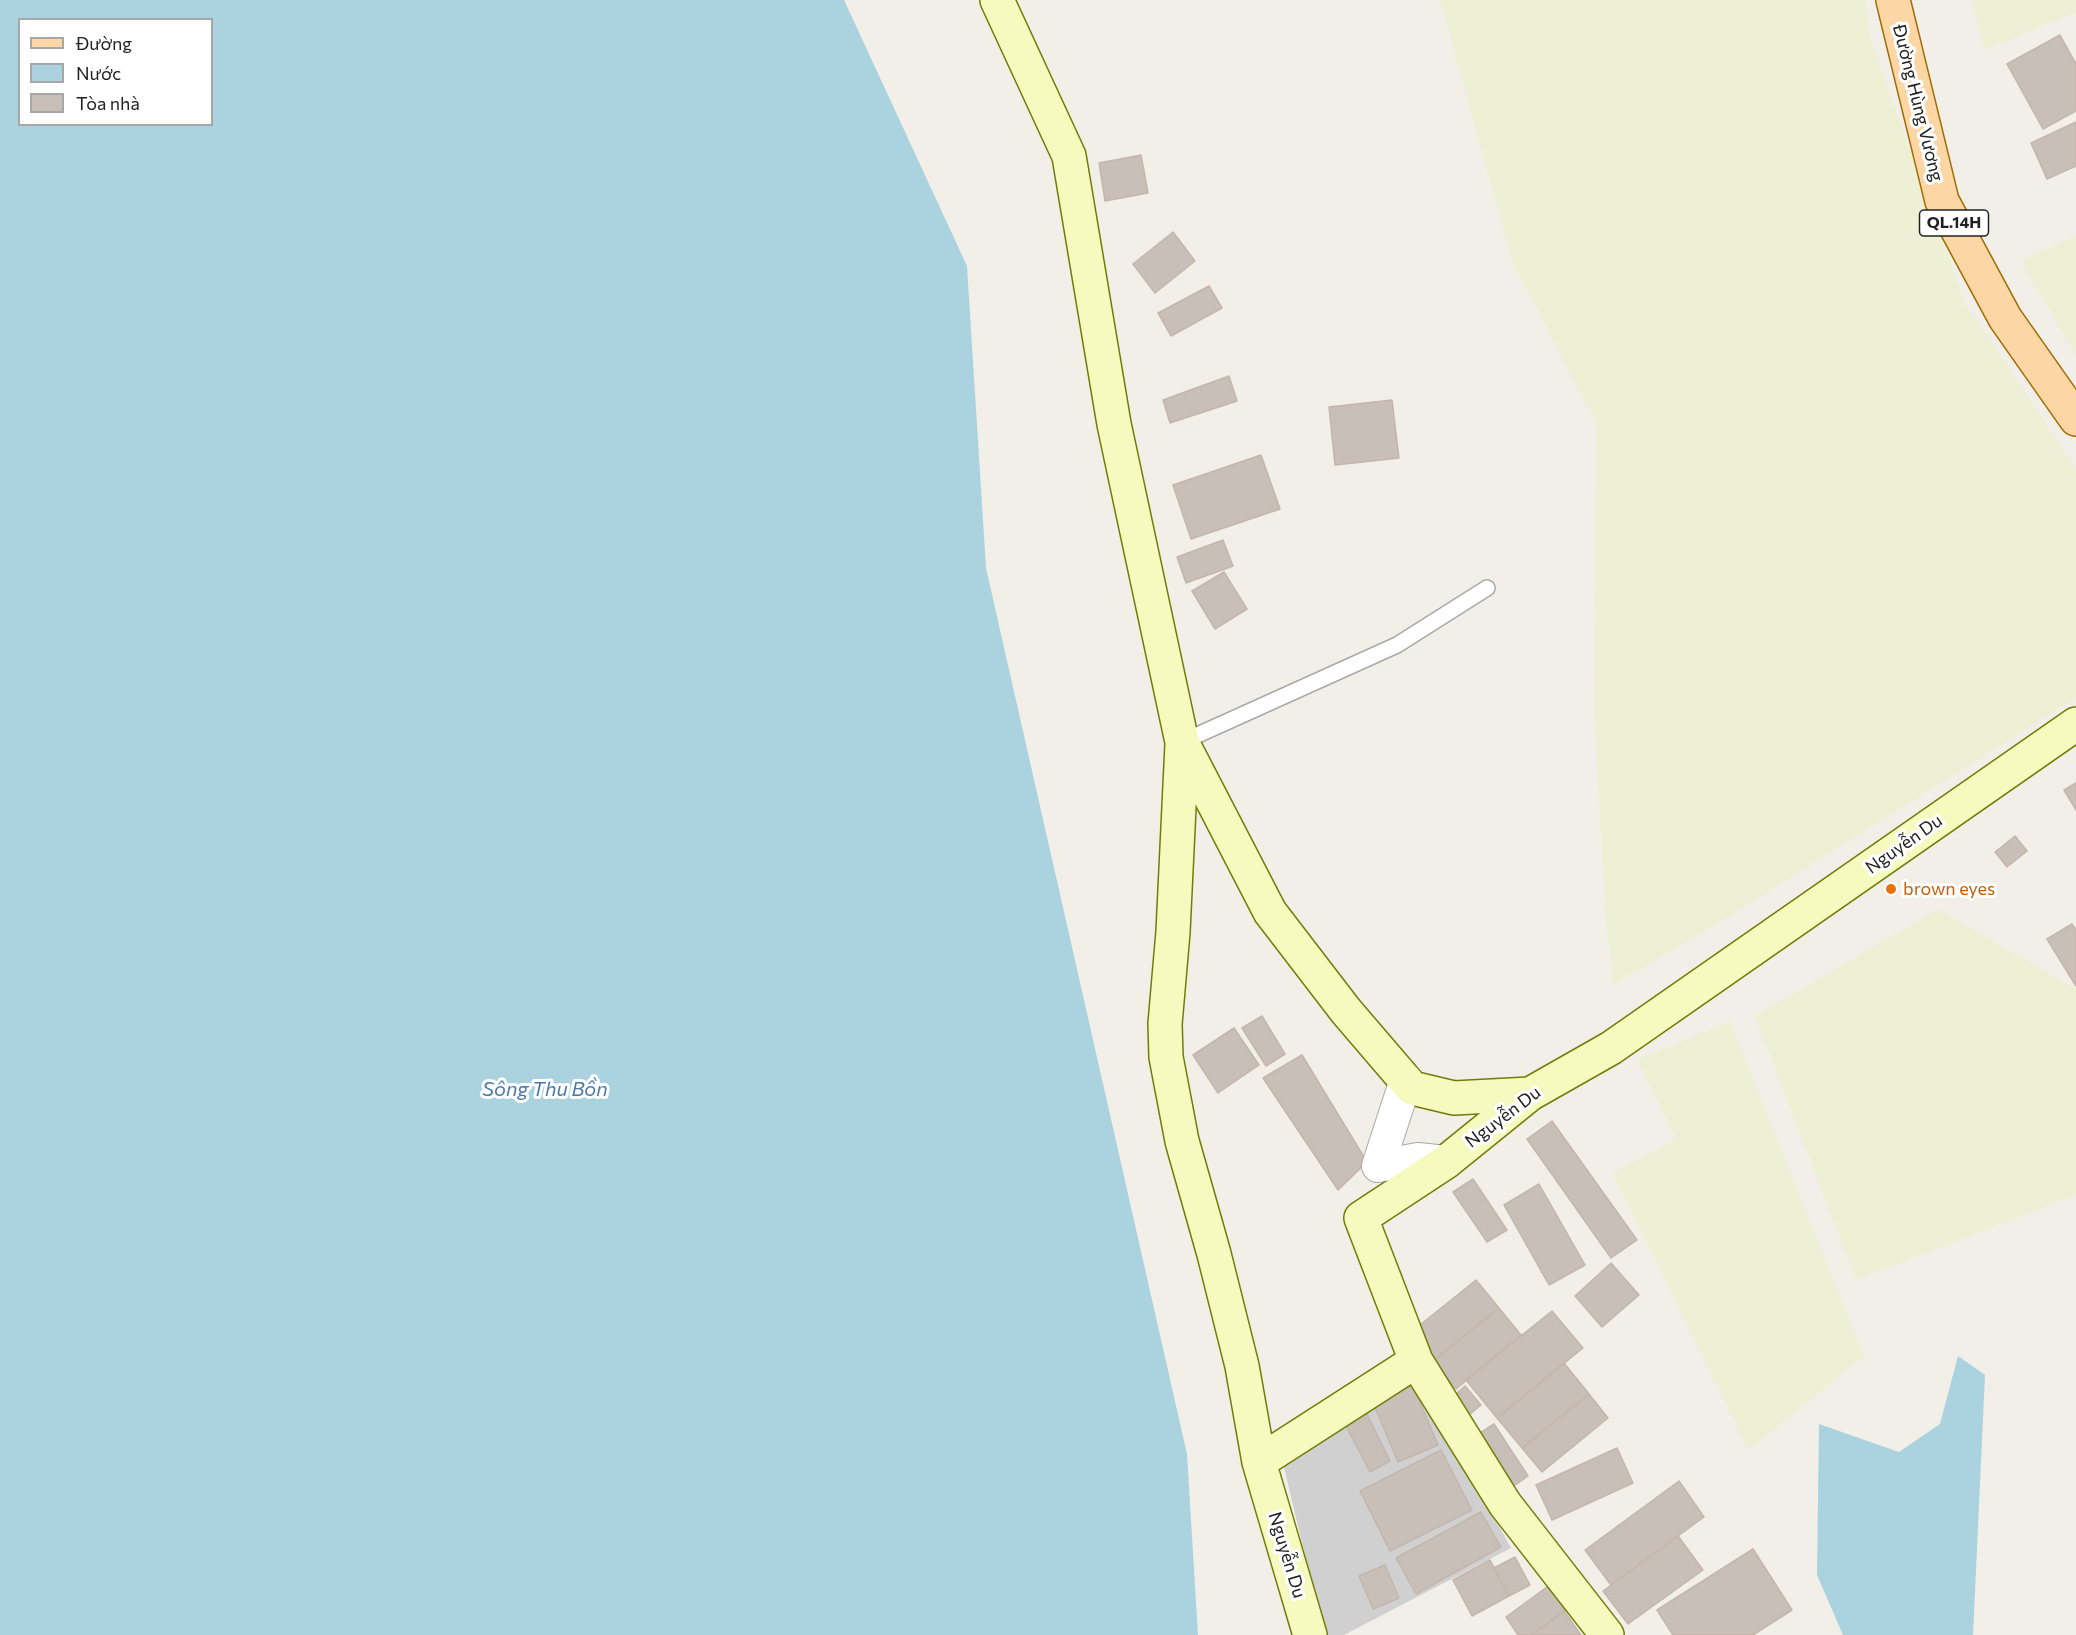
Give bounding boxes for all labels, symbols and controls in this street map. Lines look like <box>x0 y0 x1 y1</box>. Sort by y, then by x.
legend <box>18 18 213 126</box>
street label: Đường Hùng Vương <box>1888 22 1948 184</box>
text: Đường <box>76 32 132 54</box>
text: Nước <box>76 62 121 84</box>
text: Tòa nhà <box>76 92 140 114</box>
road number: QL.14H <box>1920 210 1988 236</box>
street label: Nguyễn Du <box>1861 810 1947 878</box>
place label: brown eyes <box>1903 878 1995 900</box>
marker: brown eyes <box>1884 882 1898 896</box>
water label: Sông Thu Bồn <box>482 1077 608 1101</box>
street label: Nguyễn Du <box>1461 1082 1545 1152</box>
street label: Nguyễn Du <box>1264 1509 1310 1601</box>

